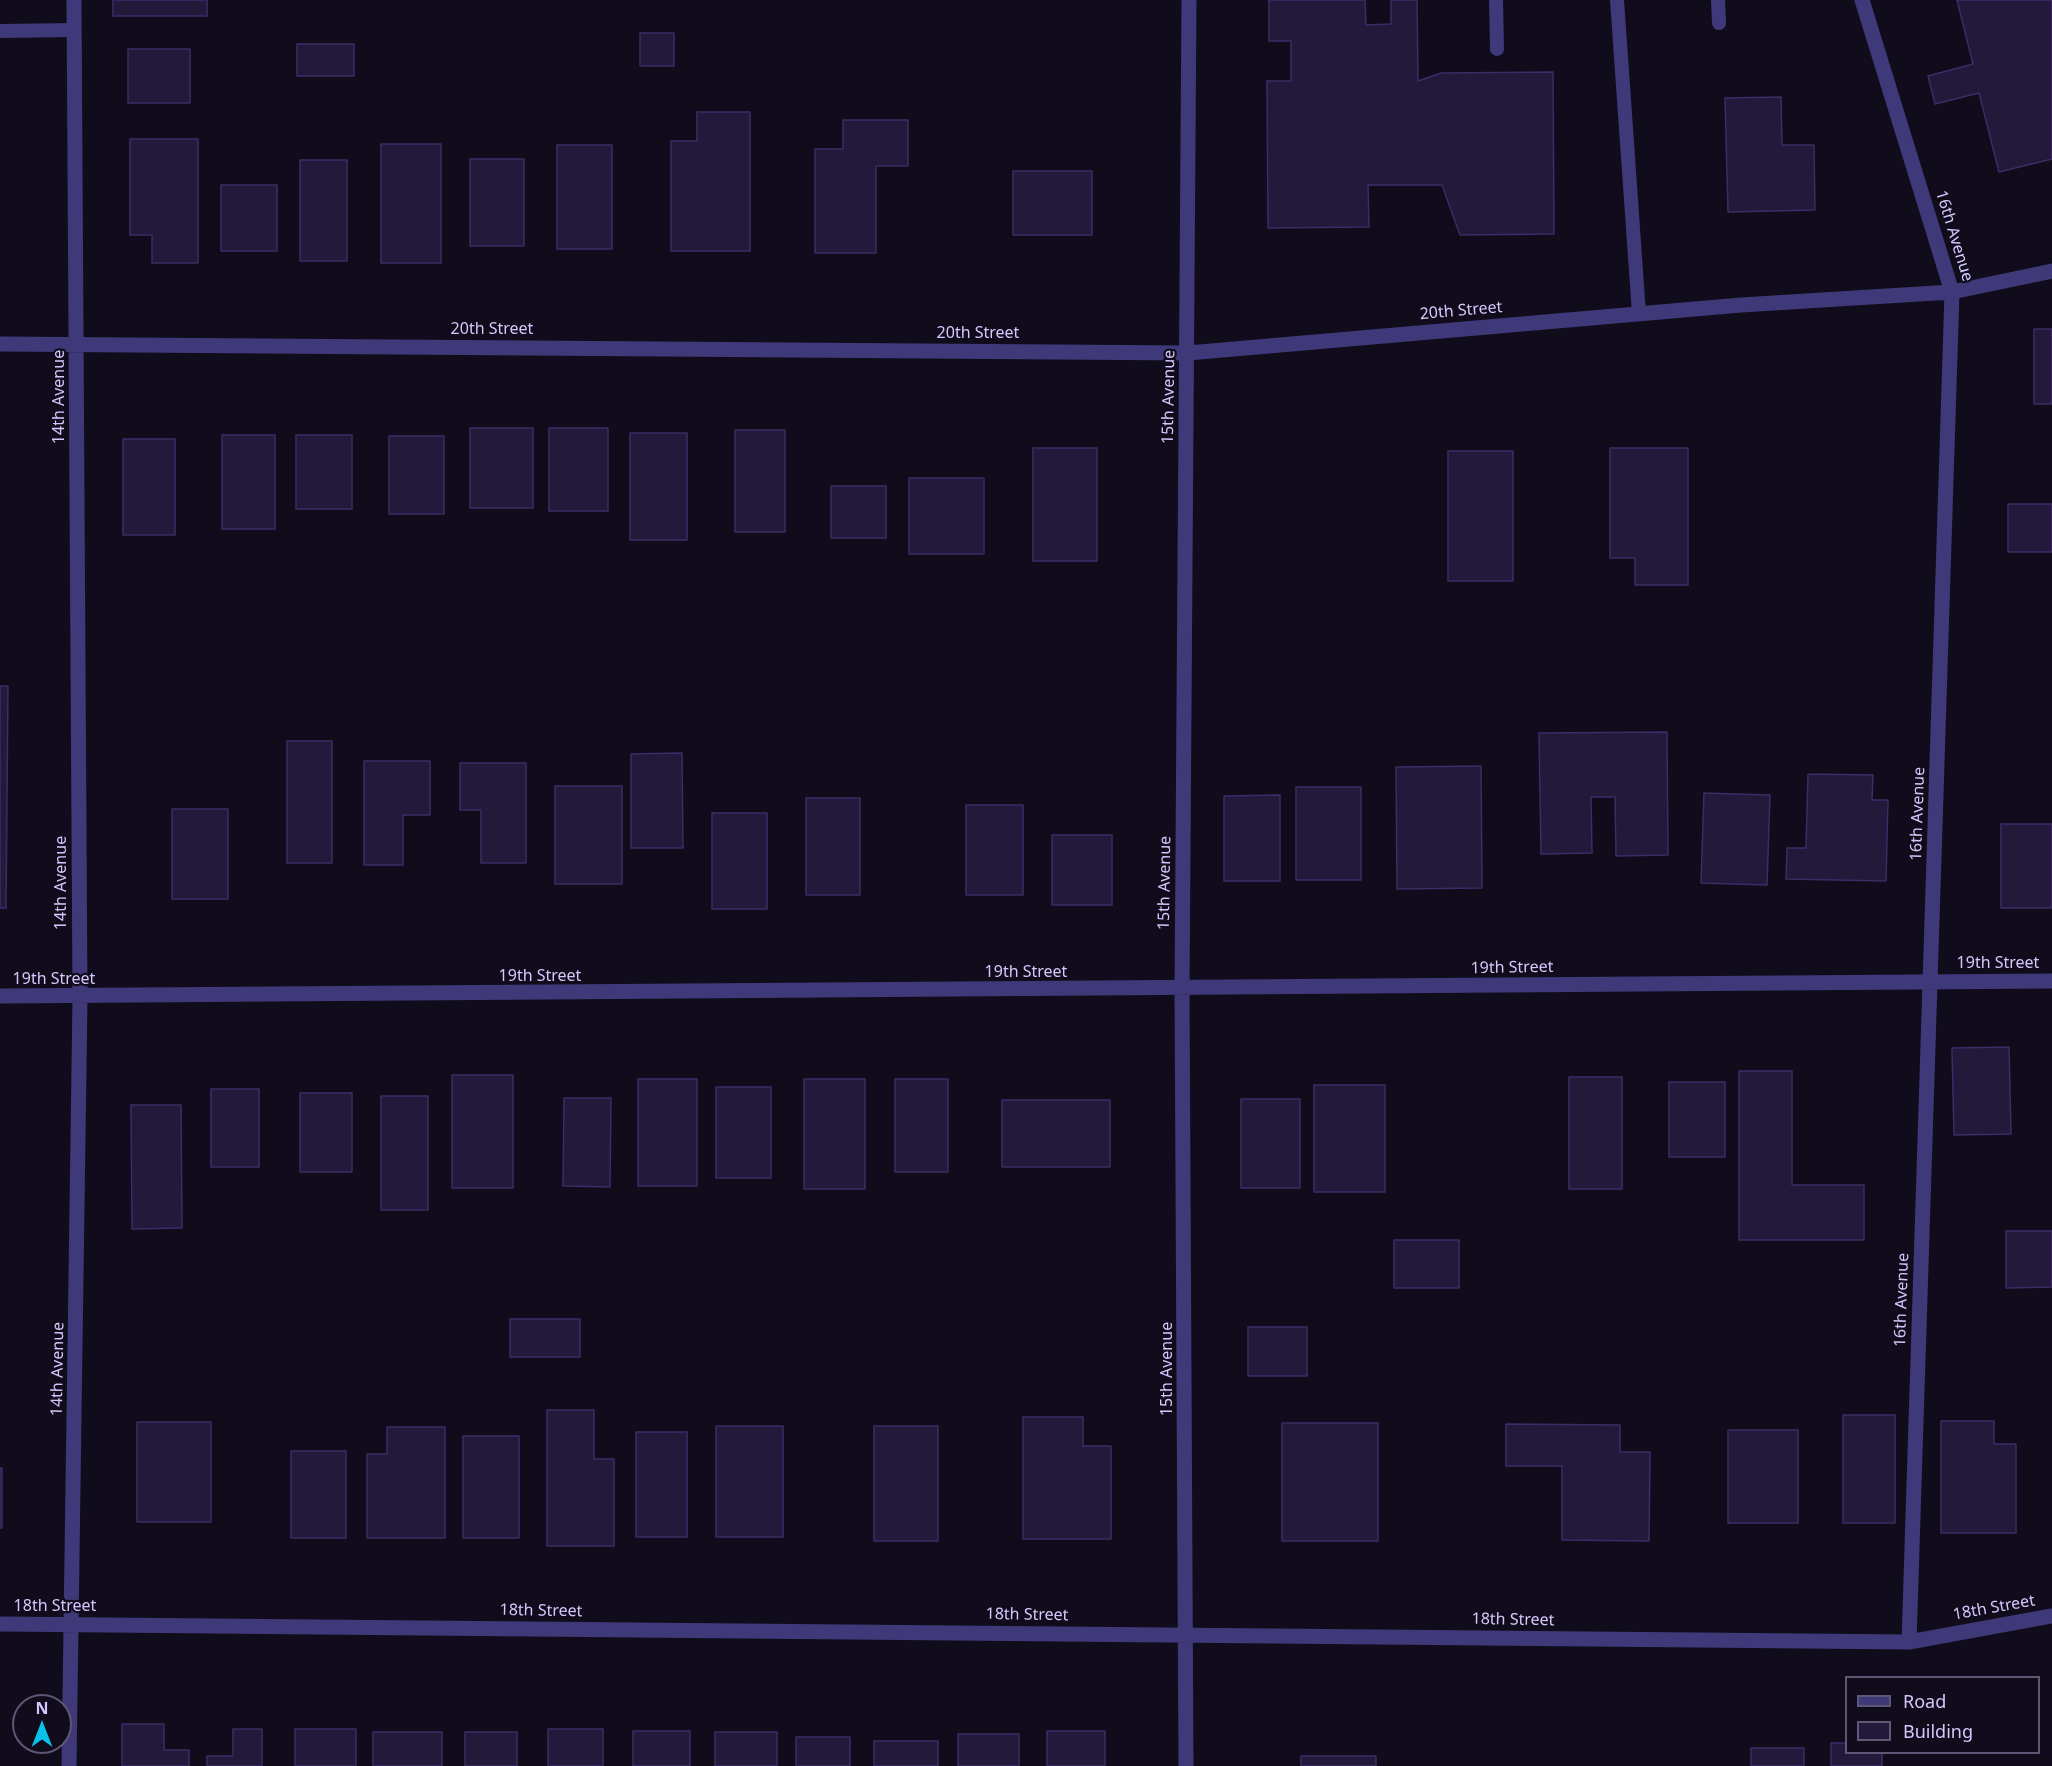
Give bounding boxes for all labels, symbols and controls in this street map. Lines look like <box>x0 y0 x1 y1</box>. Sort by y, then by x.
street label: 16th Avenue <box>1931 188 1977 284</box>
street label: 20th Street <box>1419 298 1503 324</box>
street label: 20th Street <box>451 319 533 339</box>
street label: 20th Street <box>937 323 1019 343</box>
street label: 14th Avenue <box>49 350 69 444</box>
street label: 15th Avenue <box>1159 350 1179 444</box>
street label: 16th Avenue <box>1907 767 1929 861</box>
street label: 14th Avenue <box>51 836 71 930</box>
street label: 15th Avenue <box>1155 836 1175 930</box>
street label: 19th Street <box>1957 953 2039 973</box>
street label: 19th Street <box>1470 958 1554 978</box>
street label: 19th Street <box>985 962 1067 982</box>
street label: 19th Street <box>499 966 581 986</box>
street label: 19th Street <box>13 969 95 989</box>
street label: 16th Avenue <box>1891 1253 1913 1347</box>
street label: 14th Avenue <box>48 1322 68 1416</box>
street label: 15th Avenue <box>1157 1322 1177 1416</box>
street label: 18th Street <box>1952 1591 2036 1625</box>
street label: 18th Street <box>14 1596 96 1616</box>
street label: 18th Street <box>499 1601 583 1621</box>
street label: 18th Street <box>985 1605 1069 1625</box>
street label: 18th Street <box>1471 1610 1555 1630</box>
legend <box>1845 1676 2040 1754</box>
text: Road <box>1903 1689 1946 1713</box>
north arrow <box>12 1694 72 1754</box>
text: N <box>35 1697 49 1719</box>
text: Building <box>1903 1719 1973 1743</box>

